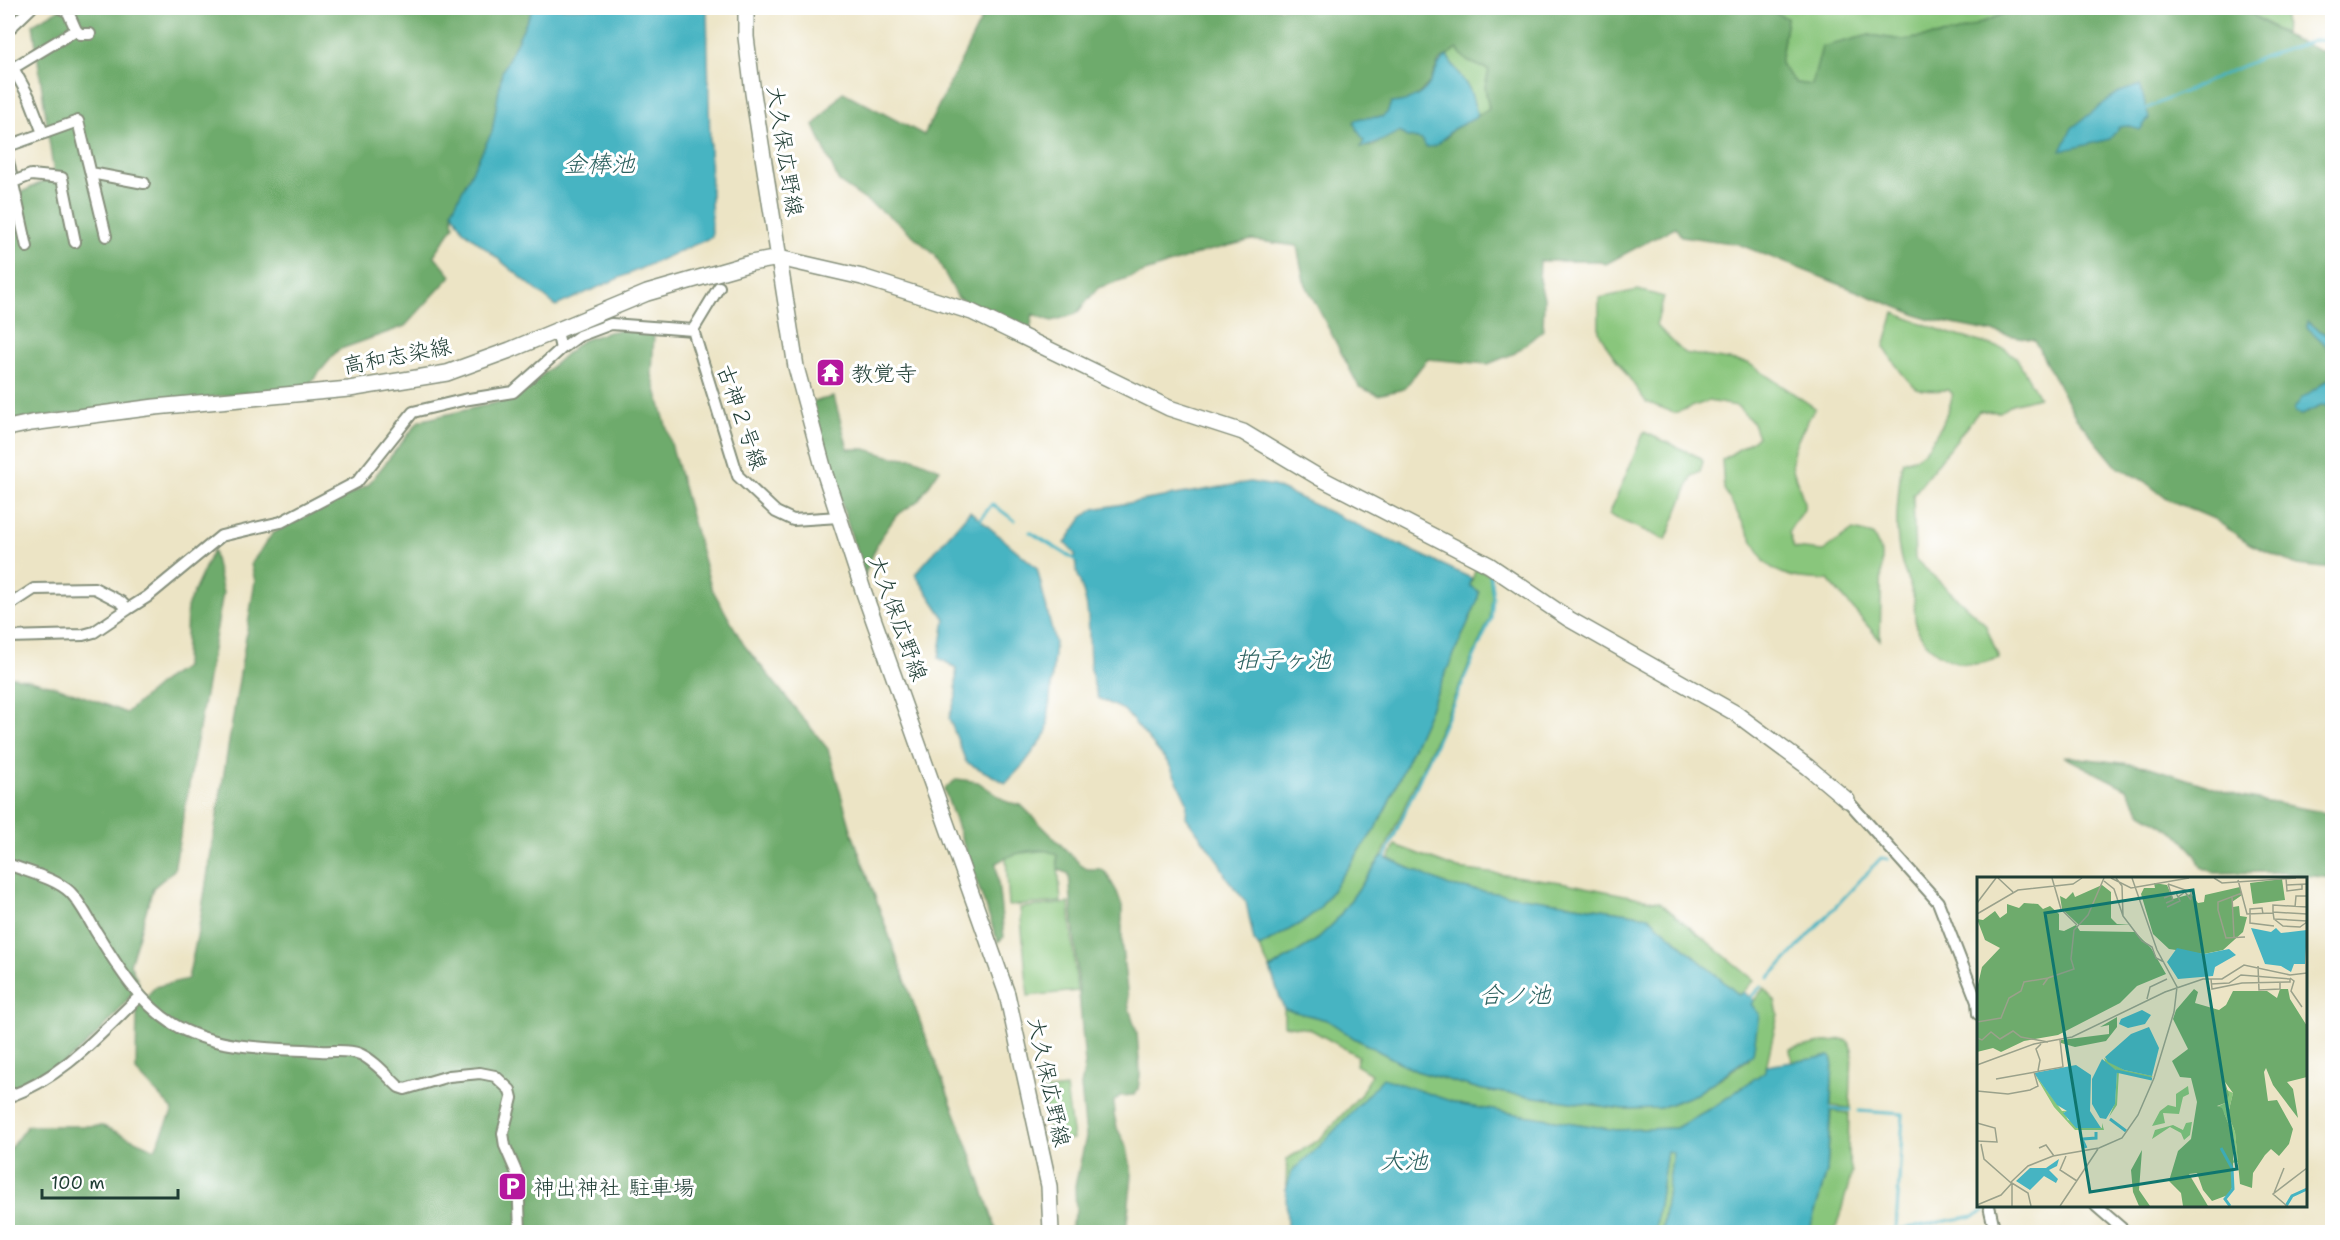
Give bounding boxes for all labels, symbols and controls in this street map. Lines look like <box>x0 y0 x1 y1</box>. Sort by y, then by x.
street label: 大久保広野線 <box>760 84 810 218</box>
water label: 金棒池 <box>563 148 636 180</box>
street label: 高和志染線 <box>340 331 454 381</box>
temple icon: 教覚寺 <box>814 357 846 389</box>
place label: 教覚寺 <box>851 359 917 388</box>
street label: 古神２号線 <box>710 360 774 474</box>
street label: 大久保広野線 <box>862 551 934 685</box>
water label: 拍子ヶ池 <box>1235 644 1332 676</box>
inset map <box>1977 877 2307 1207</box>
water label: 合ノ池 <box>1479 979 1552 1011</box>
street label: 大久保広野線 <box>1021 1014 1077 1150</box>
water label: 大池 <box>1380 1145 1429 1177</box>
scale bar <box>42 1162 178 1200</box>
text: 100 m <box>51 1171 105 1195</box>
parking icon: 神出神社 駐車場 <box>496 1171 528 1203</box>
place label: 神出神社 駐車場 <box>533 1173 695 1202</box>

